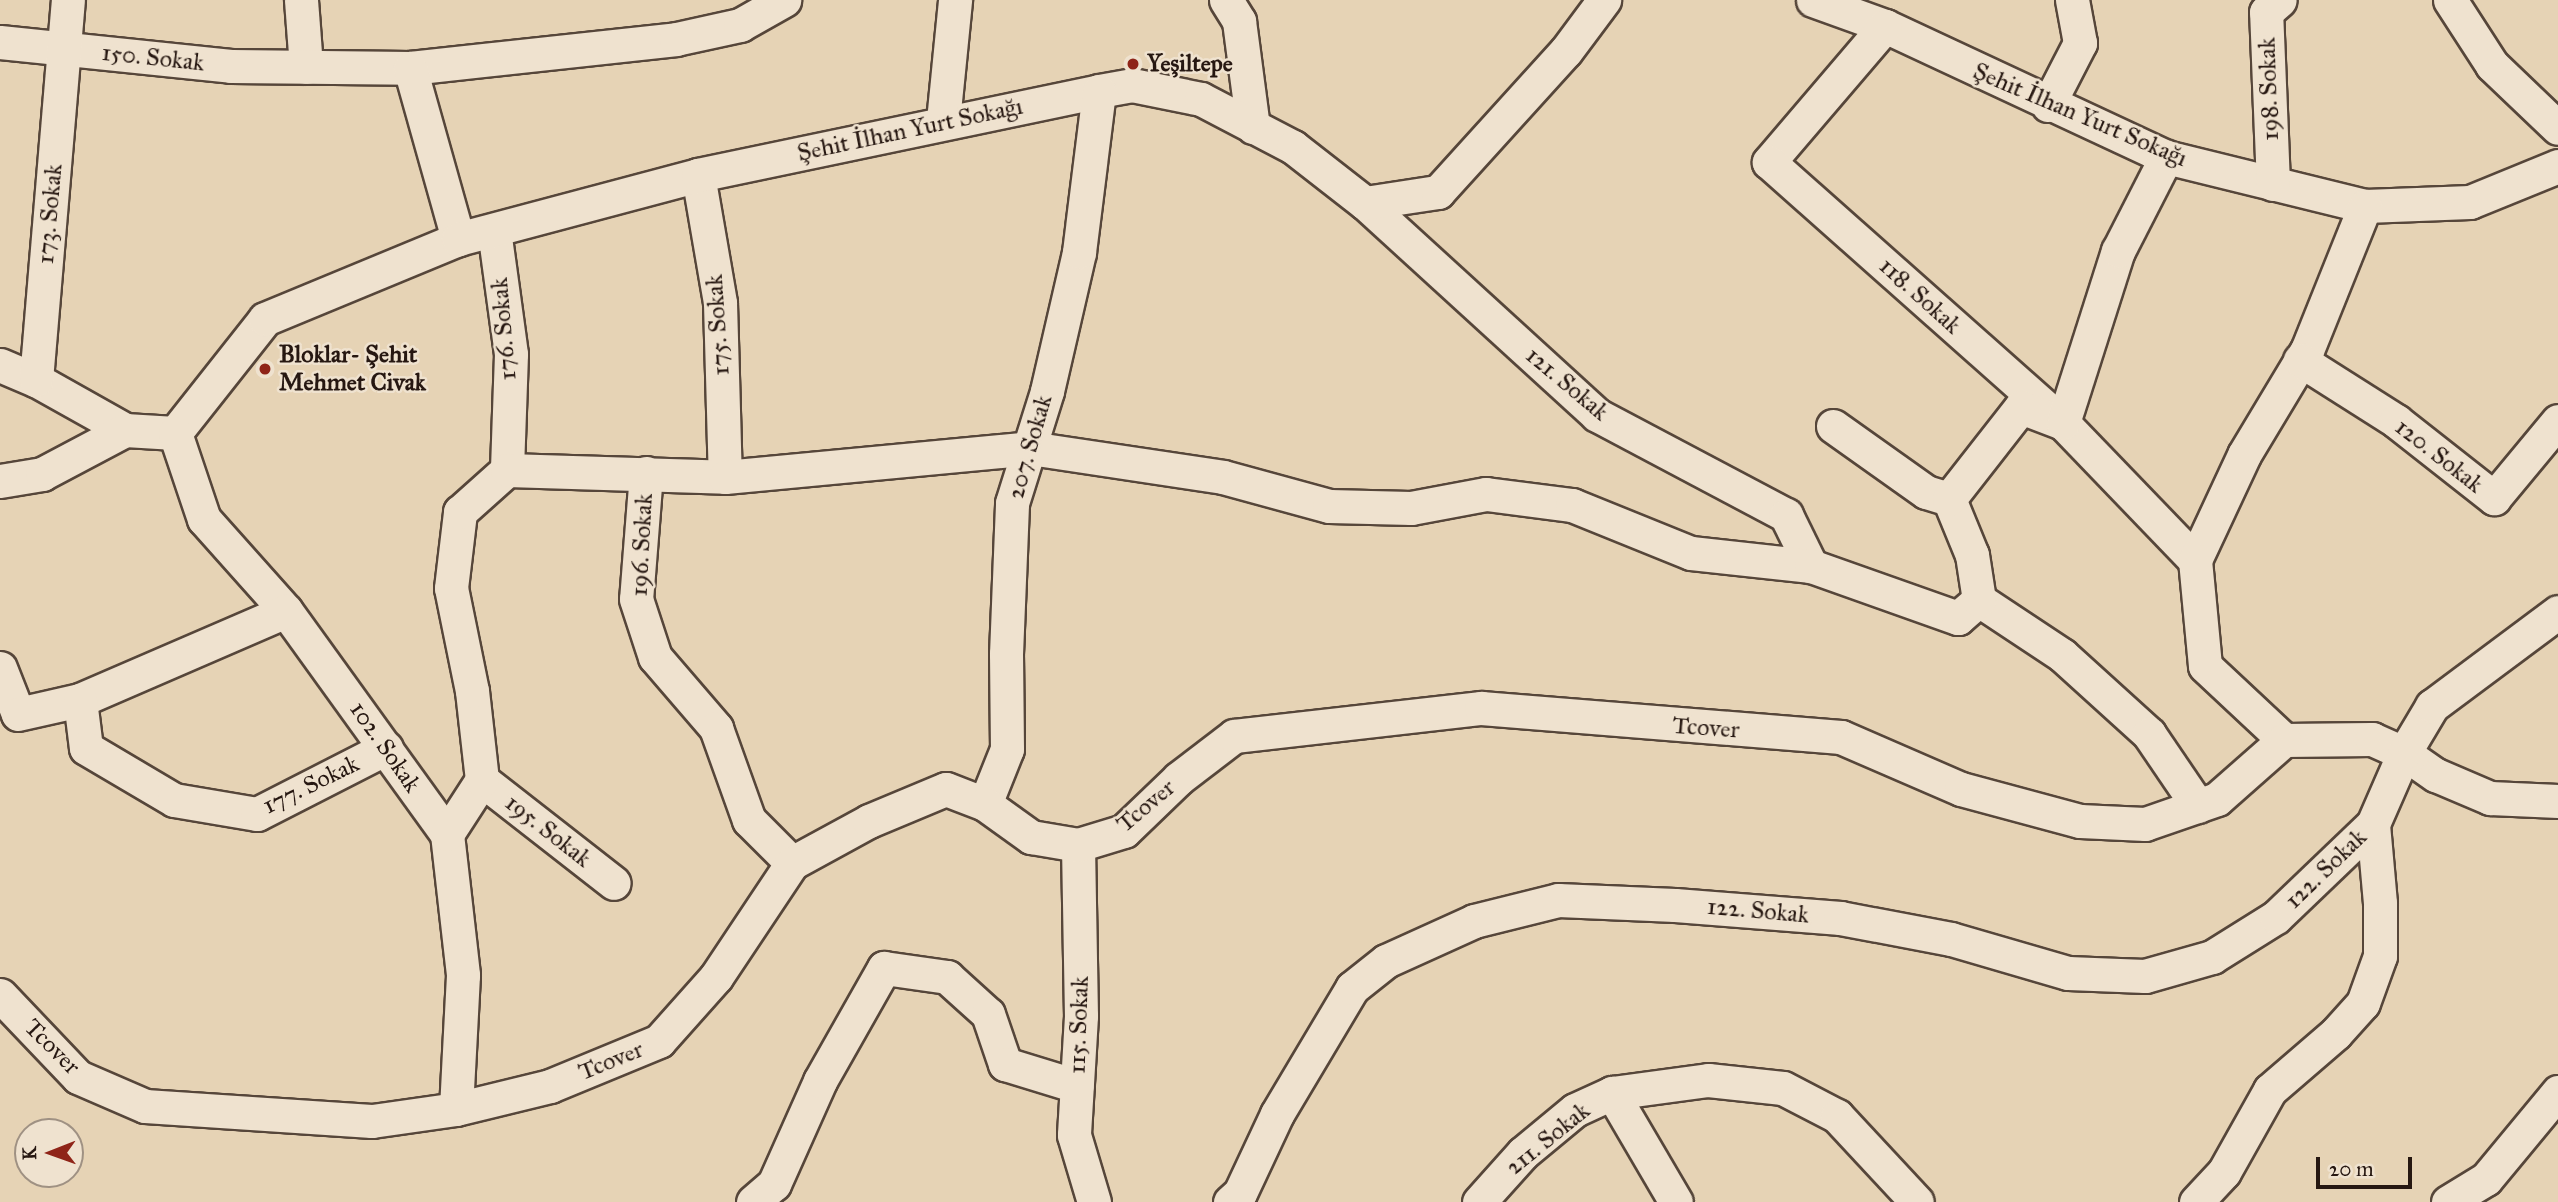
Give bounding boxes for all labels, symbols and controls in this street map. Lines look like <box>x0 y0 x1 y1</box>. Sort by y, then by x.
street label: 198. Sokak <box>2253 37 2285 141</box>
street label: 150. Sokak <box>100 38 206 78</box>
place label: Yeşiltepe <box>1147 50 1233 78</box>
marker: Yeşiltepe <box>1125 56 1141 72</box>
street label: Şehit İlhan Yurt Sokağı <box>1969 57 2191 173</box>
street label: Şehit İlhan Yurt Sokağı <box>795 92 1025 168</box>
street label: 173. Sokak <box>31 163 69 265</box>
street label: 118. Sokak <box>1873 252 1967 340</box>
street label: 175. Sokak <box>700 273 736 377</box>
street label: 176. Sokak <box>485 276 523 382</box>
place label: Bloklar- Şehit Mehmet Civak <box>279 341 426 397</box>
street label: 121. Sokak <box>1520 341 1614 427</box>
marker: Bloklar- Şehit Mehmet Civak <box>257 361 273 377</box>
street label: 207. Sokak <box>1001 392 1059 502</box>
street label: 120. Sokak <box>2389 413 2489 499</box>
street label: 196. Sokak <box>625 493 659 597</box>
street label: 102. Sokak <box>343 696 427 798</box>
street label: Tcover <box>1672 711 1740 745</box>
street label: 177. Sokak <box>258 749 364 821</box>
street label: Tcover <box>1111 773 1181 839</box>
street label: 195. Sokak <box>499 788 597 874</box>
street label: 122. Sokak <box>2279 823 2373 915</box>
street label: 122. Sokak <box>1706 892 1810 930</box>
street label: 115. Sokak <box>1063 976 1095 1074</box>
street label: Tcover <box>18 1013 86 1081</box>
street label: Tcover <box>575 1035 647 1087</box>
street label: 211. Sokak <box>1500 1097 1596 1181</box>
north arrow <box>14 1118 84 1188</box>
scale bar <box>2320 1142 2416 1186</box>
text: K <box>18 1146 41 1160</box>
text: 20 m <box>2329 1156 2374 1182</box>

